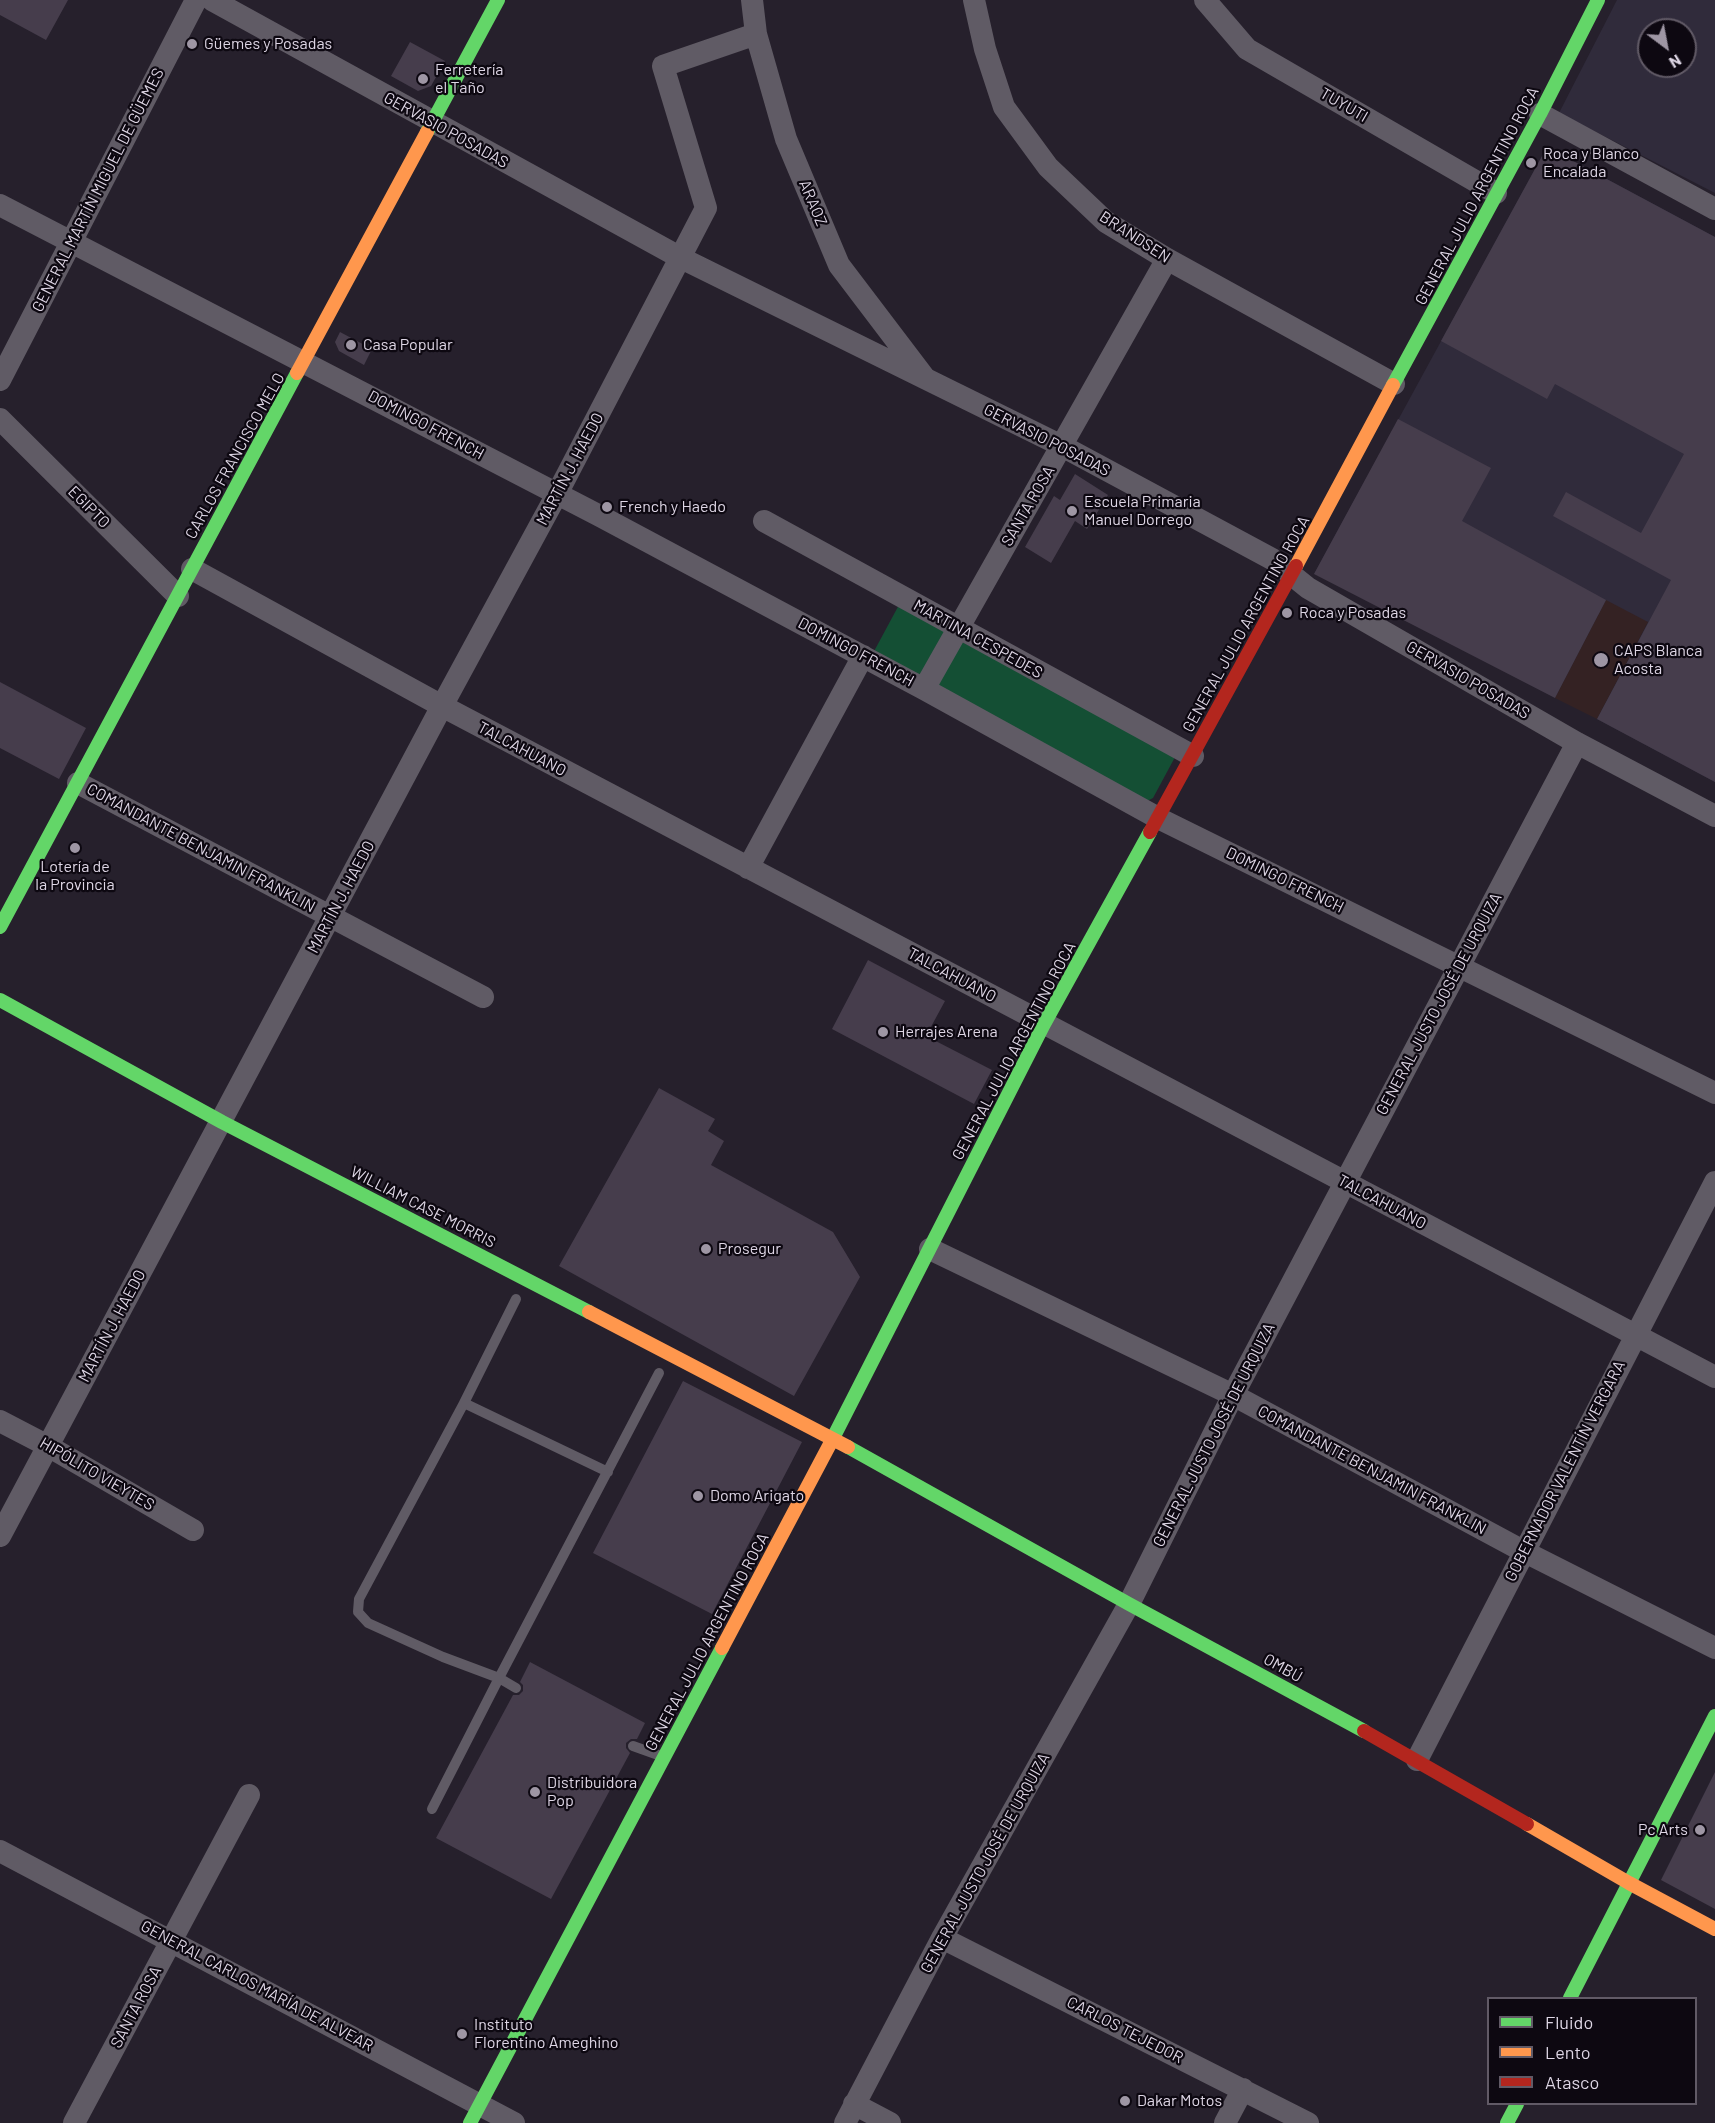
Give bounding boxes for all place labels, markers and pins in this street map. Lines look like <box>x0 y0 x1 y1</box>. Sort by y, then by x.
place label: Güemes y Posadas <box>204 34 332 54</box>
marker: Güemes y Posadas <box>185 37 199 51</box>
place label: Ferretería el Taño <box>435 60 503 98</box>
marker: Ferretería el Taño <box>416 72 430 86</box>
place label: Roca y Blanco Encalada <box>1543 144 1639 182</box>
marker: Roca y Blanco Encalada <box>1524 156 1538 170</box>
place label: Casa Popular <box>363 335 453 355</box>
marker: Casa Popular <box>344 338 358 352</box>
place label: Escuela Primaria Manuel Dorrego <box>1084 492 1201 530</box>
place label: French y Haedo <box>619 497 726 517</box>
marker: French y Haedo <box>600 500 614 514</box>
marker: Escuela Primaria Manuel Dorrego <box>1065 504 1079 518</box>
place label: Roca y Posadas <box>1299 603 1406 623</box>
marker: Roca y Posadas <box>1280 606 1294 620</box>
place label: CAPS Blanca Acosta <box>1614 641 1702 679</box>
marker: CAPS Blanca Acosta <box>1592 651 1610 669</box>
marker: Lotería de la Provincia <box>68 841 82 855</box>
place label: Lotería de la Provincia <box>35 857 115 895</box>
place label: Herrajes Arena <box>895 1022 998 1042</box>
marker: Herrajes Arena <box>876 1025 890 1039</box>
place label: Prosegur <box>718 1239 781 1259</box>
marker: Prosegur <box>699 1242 713 1256</box>
place label: Domo Arigato <box>710 1486 804 1506</box>
marker: Domo Arigato <box>691 1489 705 1503</box>
place label: Distribuidora Pop <box>547 1773 637 1811</box>
marker: Distribuidora Pop <box>528 1785 542 1799</box>
place label: Pc Arts <box>1638 1820 1688 1840</box>
marker: Pc Arts <box>1693 1823 1707 1837</box>
place label: Instituto Florentino Ameghino <box>474 2015 619 2053</box>
marker: Instituto Florentino Ameghino <box>455 2027 469 2041</box>
place label: Dakar Motos <box>1137 2091 1222 2111</box>
marker: Dakar Motos <box>1118 2094 1132 2108</box>

